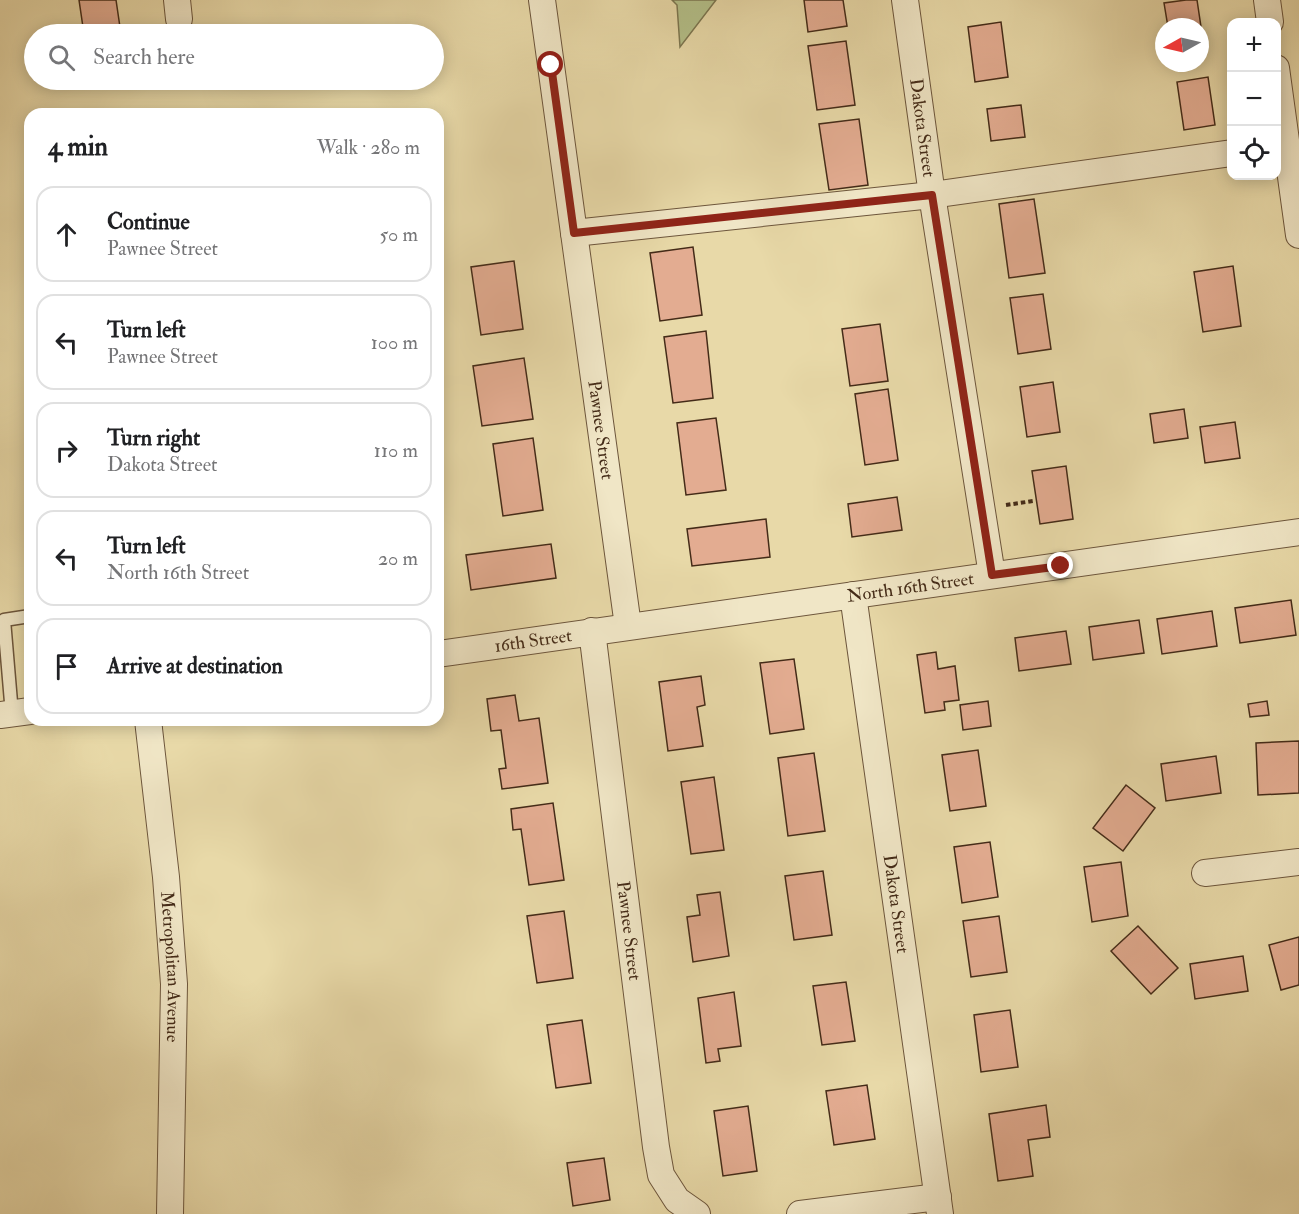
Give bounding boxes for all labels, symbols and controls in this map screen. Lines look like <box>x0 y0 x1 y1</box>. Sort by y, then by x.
north arrow <box>1155 18 1209 72</box>
map controls <box>1227 18 1281 180</box>
button: + <box>1227 18 1281 72</box>
search box <box>24 24 444 90</box>
icon: search <box>45 41 78 74</box>
text: Search here <box>93 43 195 71</box>
route start <box>537 51 563 77</box>
button: − <box>1227 72 1281 126</box>
street label: Dakota Street <box>904 77 941 179</box>
button: locate <box>1227 126 1281 180</box>
text: 4 min <box>48 131 108 163</box>
text: Walk · 280 m <box>317 135 420 160</box>
text: Continue <box>107 208 190 236</box>
icon: ahead <box>50 218 83 251</box>
text: 50 m <box>379 222 418 247</box>
text: Pawnee Street <box>107 236 218 261</box>
text: Turn left <box>107 316 186 344</box>
icon: left <box>50 326 83 359</box>
text: 100 m <box>371 330 418 355</box>
text: Pawnee Street <box>107 344 218 369</box>
street label: Pawnee Street <box>583 379 619 481</box>
text: Turn right <box>107 424 200 452</box>
icon: right <box>50 434 83 467</box>
text: 110 m <box>374 438 418 463</box>
text: Dakota Street <box>107 452 217 477</box>
text: Turn left <box>107 532 186 560</box>
icon: left <box>50 542 83 575</box>
text: 20 m <box>378 546 418 571</box>
route end <box>1047 552 1073 578</box>
text: North 16th Street <box>107 560 249 585</box>
street label: North 16th Street <box>845 567 975 607</box>
street label: 16th Street <box>493 624 573 657</box>
icon: arrive <box>50 650 83 683</box>
text: Arrive at destination <box>107 652 283 680</box>
street label: Dakota Street <box>878 853 915 955</box>
street label: Pawnee Street <box>612 880 647 982</box>
street label: Metropolitan Avenue <box>156 890 186 1043</box>

